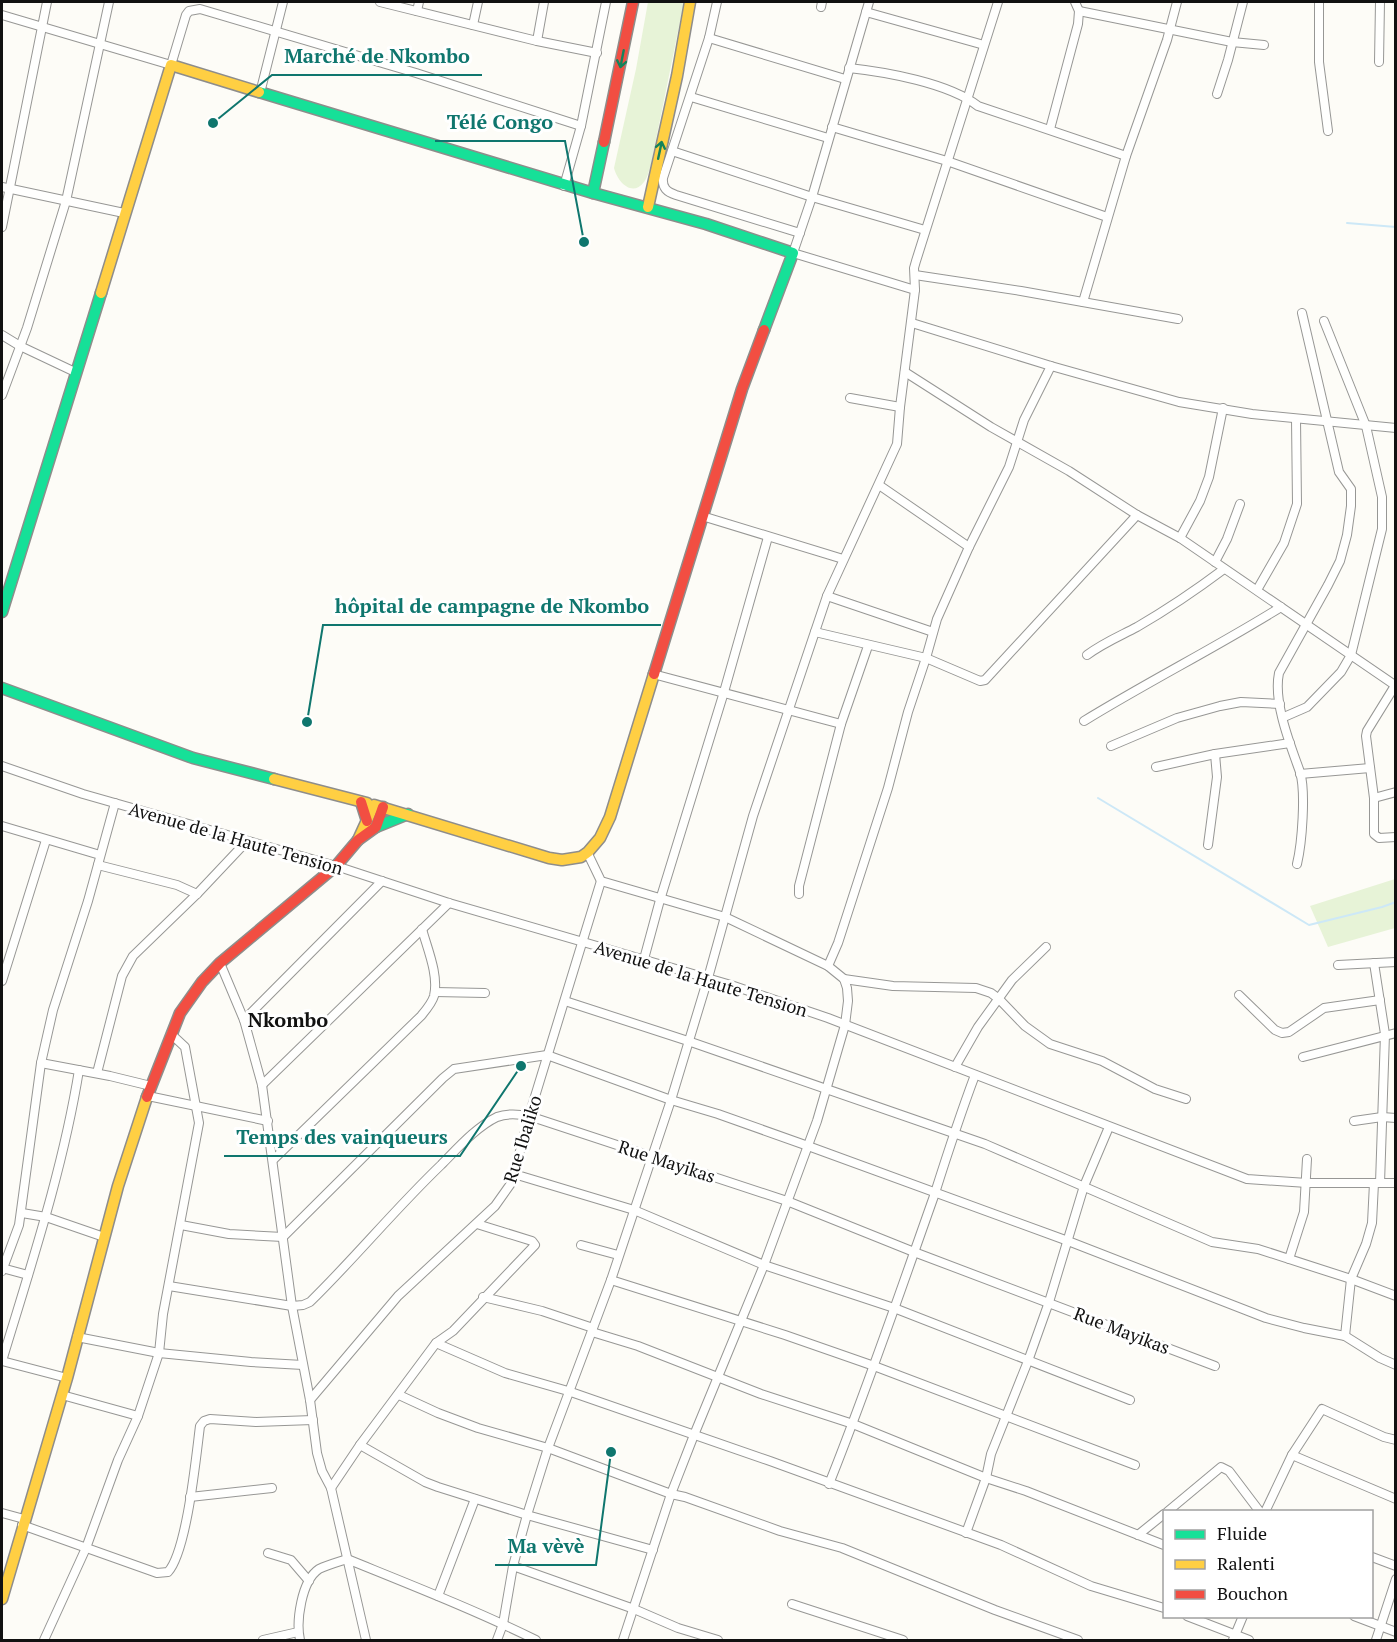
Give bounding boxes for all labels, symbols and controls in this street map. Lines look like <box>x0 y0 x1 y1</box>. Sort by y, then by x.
callout: Marché de Nkombo <box>272 37 482 75</box>
text: Marché de Nkombo <box>284 42 470 69</box>
one-way arrow <box>617 49 628 68</box>
callout: Télé Congo <box>435 103 565 141</box>
text: Télé Congo <box>447 108 553 135</box>
one-way arrow <box>655 141 667 160</box>
callout: hôpital de campagne de Nkombo <box>323 587 661 625</box>
text: hôpital de campagne de Nkombo <box>335 592 649 619</box>
street label: Avenue de la Haute Tension <box>126 796 346 880</box>
street label: Avenue de la Haute Tension <box>591 934 811 1022</box>
district label: Nkombo <box>248 1006 328 1033</box>
street label: Rue Ibaliko <box>497 1092 547 1186</box>
callout: Temps des vainqueurs <box>224 1118 460 1156</box>
text: Temps des vainqueurs <box>236 1123 448 1150</box>
street label: Rue Mayikas <box>615 1134 719 1188</box>
street label: Rue Mayikas <box>1071 1301 1173 1359</box>
legend <box>1163 1510 1373 1618</box>
text: Fluide <box>1217 1521 1267 1545</box>
callout: Ma vèvè <box>495 1527 596 1565</box>
text: Ma vèvè <box>507 1532 585 1559</box>
text: Ralenti <box>1217 1551 1275 1575</box>
text: Bouchon <box>1217 1581 1288 1605</box>

